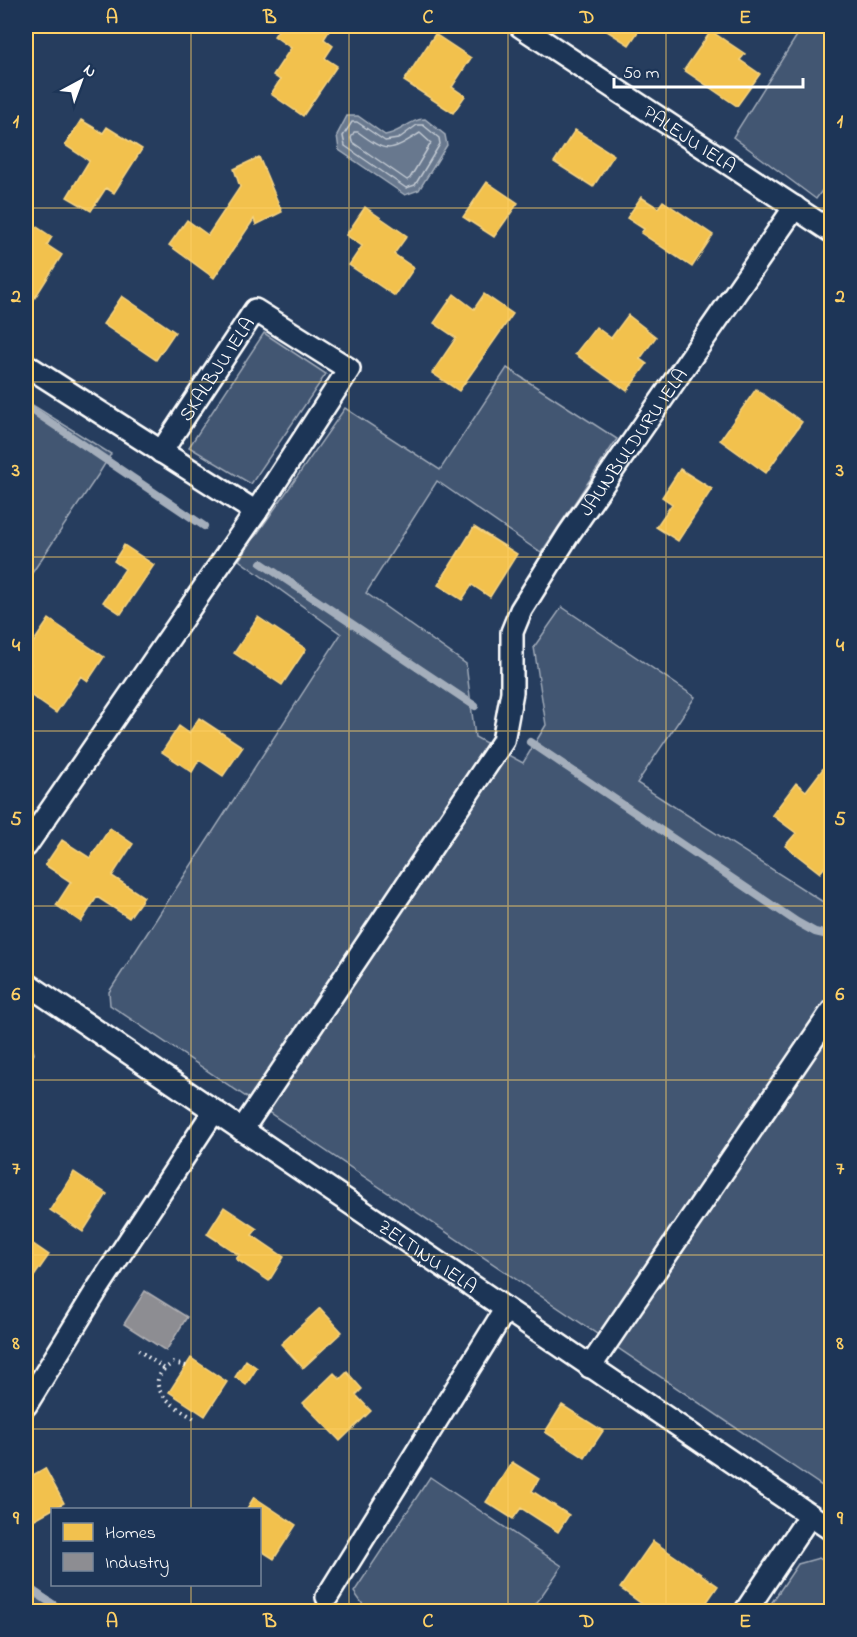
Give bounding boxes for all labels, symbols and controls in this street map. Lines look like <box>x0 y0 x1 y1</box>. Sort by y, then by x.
text: A <box>106 4 118 33</box>
text: B <box>262 4 277 33</box>
text: C <box>423 4 434 33</box>
text: D <box>579 4 594 33</box>
text: E <box>739 4 751 33</box>
north arrow <box>51 51 111 111</box>
scale bar <box>614 51 803 89</box>
text: N <box>78 59 102 84</box>
text: 50 m <box>623 61 660 87</box>
street label: PALEJU IELA <box>637 99 741 182</box>
text: 1 <box>13 108 20 137</box>
text: 1 <box>837 108 844 137</box>
text: 2 <box>10 283 21 312</box>
text: 2 <box>834 283 845 312</box>
street label: SKALBJU IELA <box>173 312 263 428</box>
street label: JAUNBULDURU IELA <box>573 363 696 523</box>
text: 3 <box>11 457 20 486</box>
text: 3 <box>835 457 844 486</box>
text: 4 <box>12 632 21 661</box>
text: 4 <box>836 632 845 661</box>
text: 5 <box>10 806 22 835</box>
text: 5 <box>834 806 846 835</box>
text: 6 <box>12 981 21 1010</box>
text: 6 <box>836 981 845 1010</box>
text: 7 <box>12 1155 21 1184</box>
text: 7 <box>836 1155 845 1184</box>
street label: ZELTIŅU IELA <box>371 1214 482 1302</box>
text: 8 <box>11 1330 20 1359</box>
text: 8 <box>835 1330 844 1359</box>
text: 9 <box>12 1505 20 1534</box>
text: 9 <box>836 1505 844 1534</box>
legend <box>51 1508 261 1586</box>
text: Homes <box>105 1521 156 1547</box>
text: Industry <box>105 1551 169 1577</box>
text: A <box>106 1608 118 1637</box>
text: B <box>262 1608 277 1637</box>
text: C <box>423 1608 434 1637</box>
text: D <box>579 1608 594 1637</box>
text: E <box>739 1608 751 1637</box>

